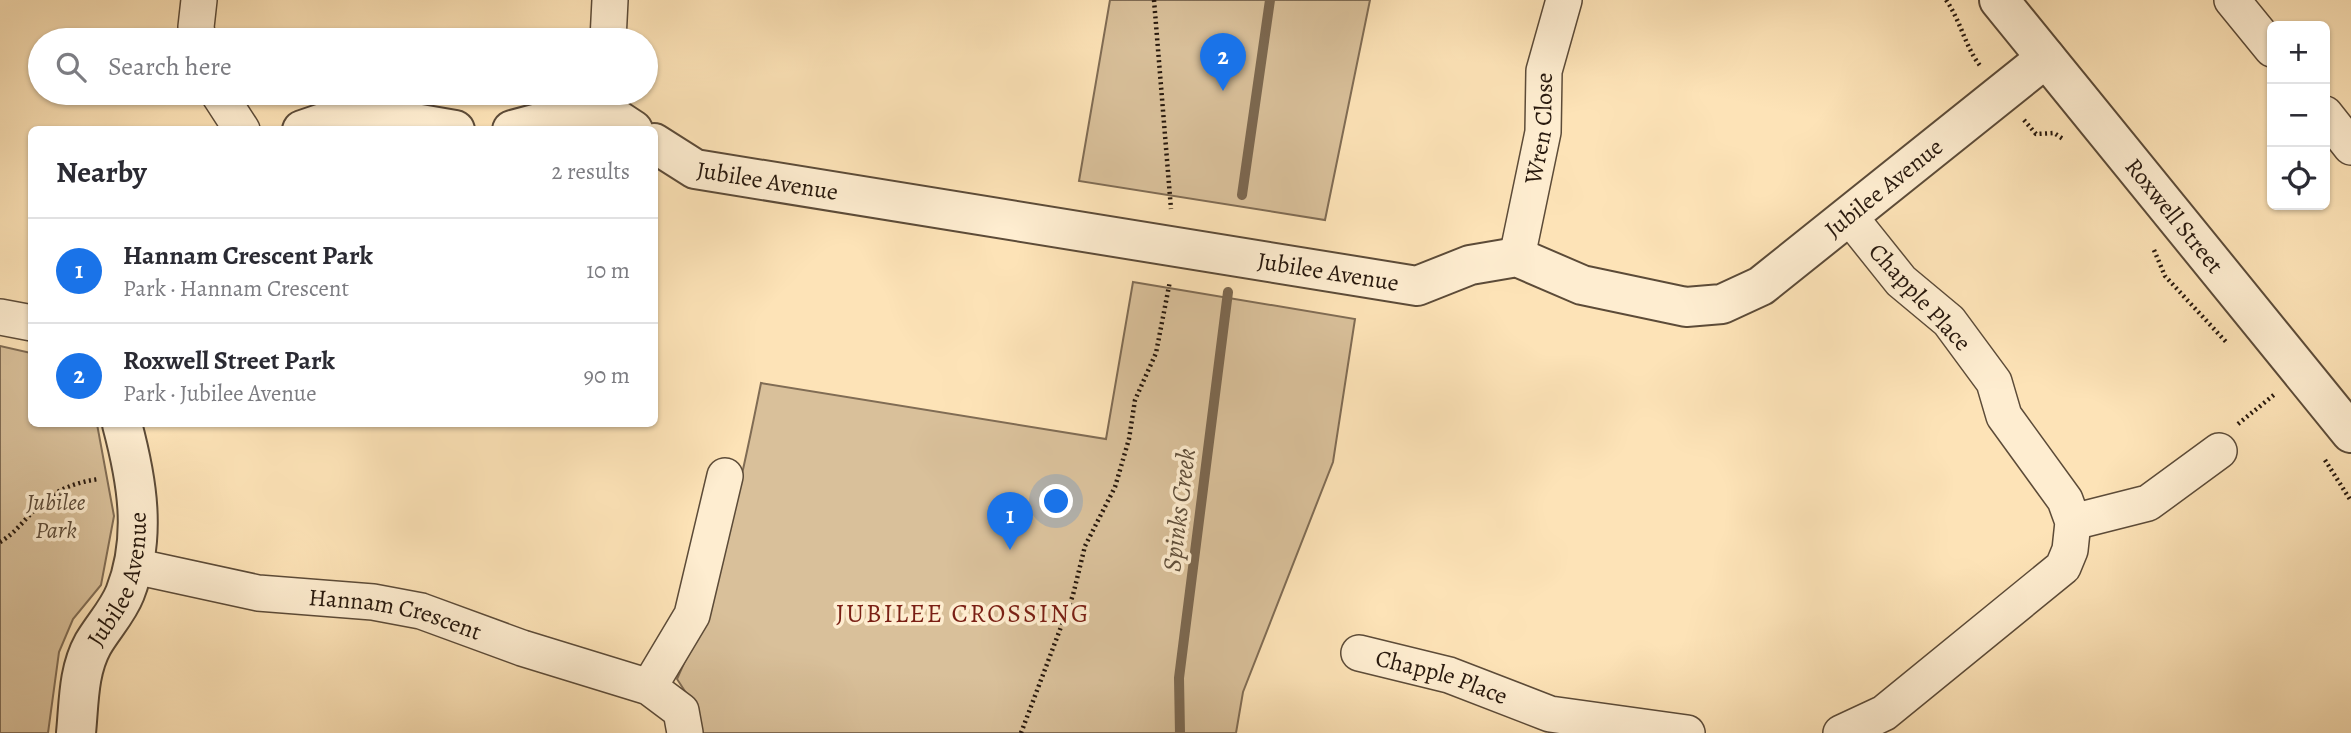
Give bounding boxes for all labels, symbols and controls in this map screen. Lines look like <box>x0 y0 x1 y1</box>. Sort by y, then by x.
map controls <box>2267 21 2330 210</box>
button: + <box>2267 21 2330 84</box>
search box <box>28 28 658 105</box>
pin: 2 <box>1200 33 1246 91</box>
icon: search <box>52 48 90 86</box>
text: Search here <box>108 49 232 84</box>
street label: Wren Close <box>1516 72 1560 188</box>
button: − <box>2267 84 2330 147</box>
street label: Jubilee Avenue <box>1818 131 1949 245</box>
button: locate <box>2267 147 2330 210</box>
street label: Roxwell Street <box>2118 151 2231 280</box>
text: Nearby <box>56 152 147 192</box>
street label: Jubilee Avenue <box>694 154 841 208</box>
text: 2 results <box>552 156 630 187</box>
street label: Chapple Place <box>1862 236 1978 358</box>
text: Hannam Crescent Park <box>123 238 373 273</box>
street label: Jubilee Avenue <box>1255 244 1401 299</box>
text: 1 <box>75 255 83 286</box>
text: 10 m <box>586 255 630 286</box>
text: Park · Hannam Crescent <box>123 273 349 304</box>
text: Roxwell Street Park <box>123 343 335 378</box>
text: 2 <box>73 360 85 391</box>
text: 90 m <box>584 360 630 391</box>
text: Park · Jubilee Avenue <box>123 378 317 409</box>
water label: Spinks Creek <box>1154 446 1204 574</box>
your location <box>1039 484 1073 518</box>
park label: Jubilee Park <box>26 486 86 546</box>
pin: 1 <box>987 492 1033 550</box>
street label: Jubilee Avenue <box>80 511 154 652</box>
street label: Hannam Crescent <box>307 581 486 648</box>
district label: JUBILEE CROSSING <box>836 596 1090 631</box>
street label: Chapple Place <box>1372 642 1512 712</box>

